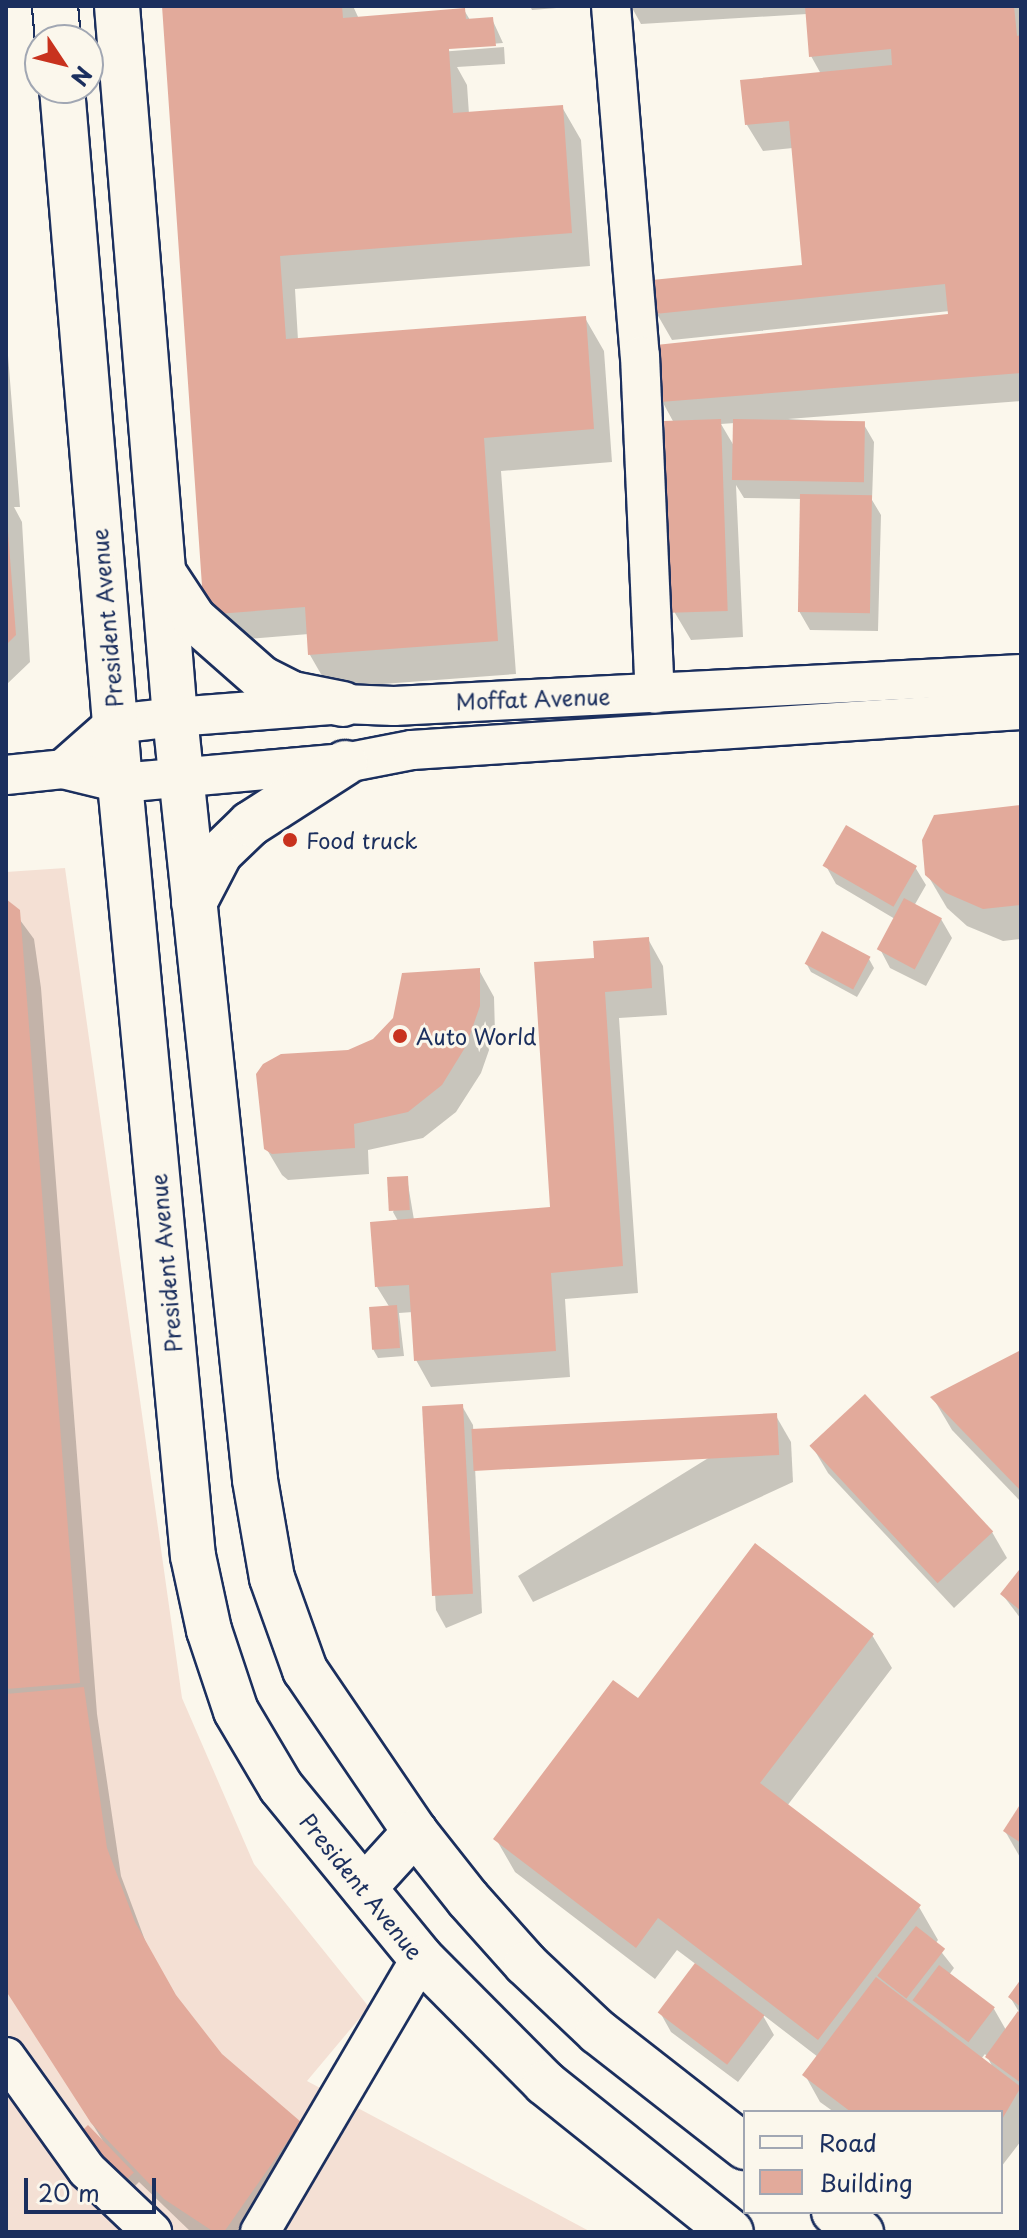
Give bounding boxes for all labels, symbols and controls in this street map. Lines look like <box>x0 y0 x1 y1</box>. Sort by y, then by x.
north arrow <box>24 24 104 104</box>
text: N <box>64 60 101 94</box>
street label: President Avenue <box>85 527 127 709</box>
street label: Moffat Avenue <box>455 682 611 714</box>
place label: Food truck <box>306 827 418 853</box>
marker: Food truck <box>281 831 299 849</box>
place label: Auto World <box>416 1023 538 1049</box>
marker: Auto World <box>391 1027 409 1045</box>
street label: President Avenue <box>144 1172 186 1354</box>
street label: President Avenue <box>295 1808 429 1964</box>
legend <box>743 2110 1003 2214</box>
text: Road <box>819 2124 877 2160</box>
scale bar <box>28 2162 160 2212</box>
text: Building <box>819 2164 913 2200</box>
text: 20 m <box>38 2174 100 2210</box>

